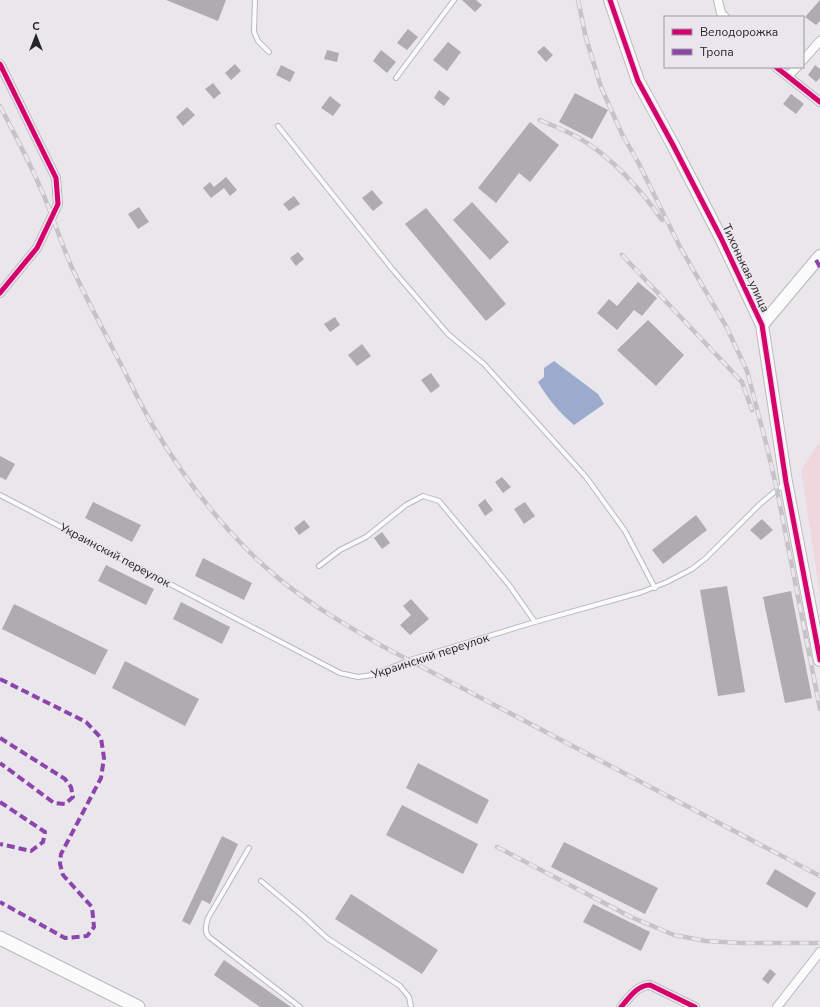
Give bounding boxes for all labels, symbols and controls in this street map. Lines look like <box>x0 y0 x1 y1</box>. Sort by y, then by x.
north arrow <box>16 16 56 56</box>
legend <box>664 16 804 68</box>
text: С <box>32 19 40 34</box>
text: Велодорожка <box>700 24 778 40</box>
text: Тропа <box>700 44 734 60</box>
street label: Тихонькая улица <box>719 221 773 315</box>
street label: Украинский переулок <box>56 519 174 591</box>
street label: Украинский переулок <box>368 629 492 683</box>

